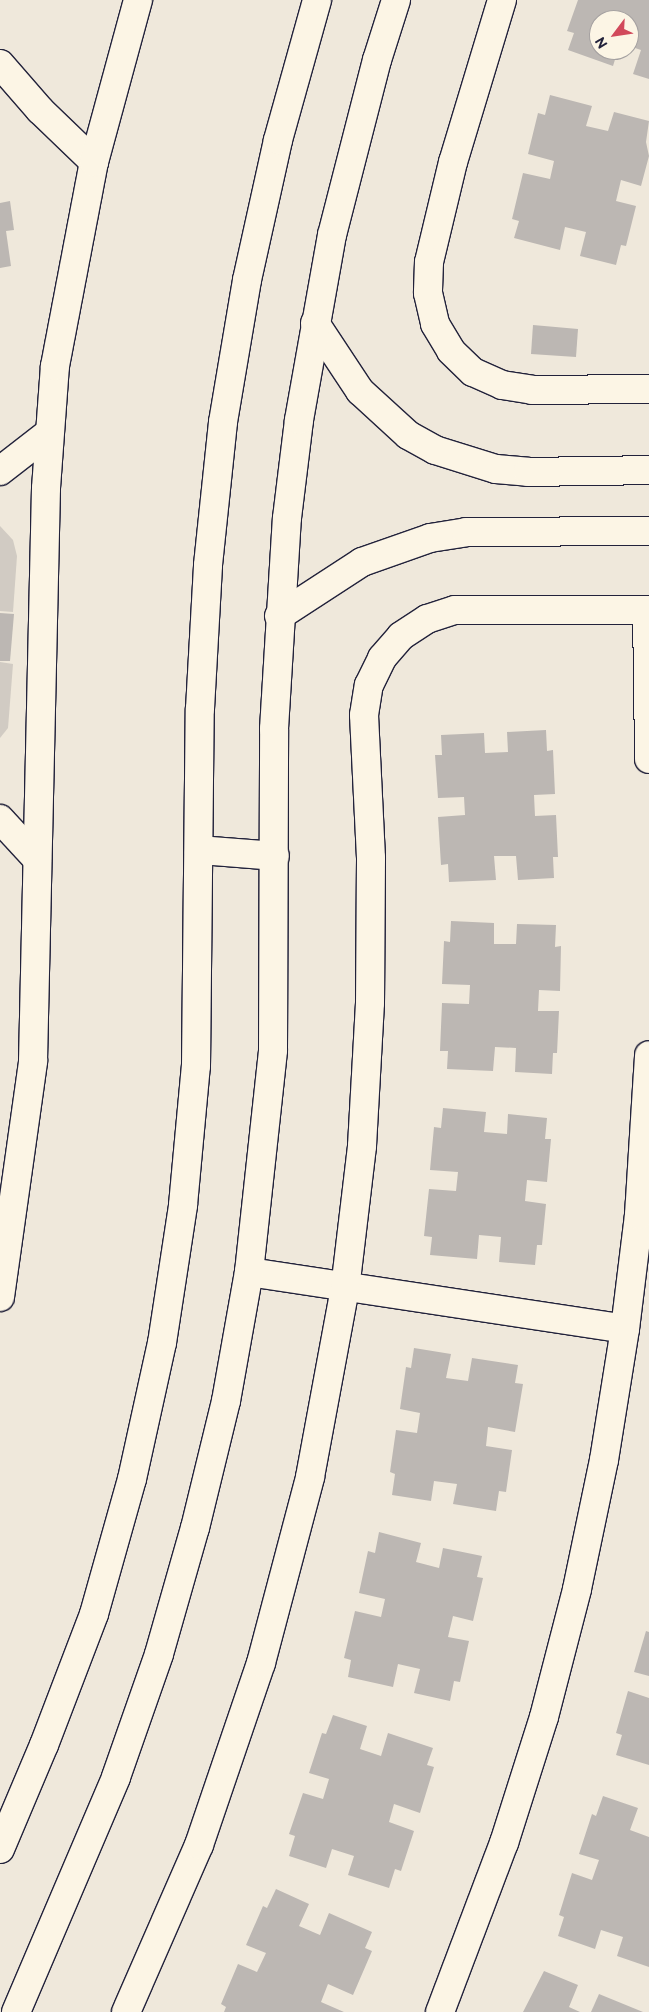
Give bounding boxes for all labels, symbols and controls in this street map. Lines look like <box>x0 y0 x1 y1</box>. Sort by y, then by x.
north arrow <box>589 10 639 60</box>
text: N <box>592 34 612 51</box>

